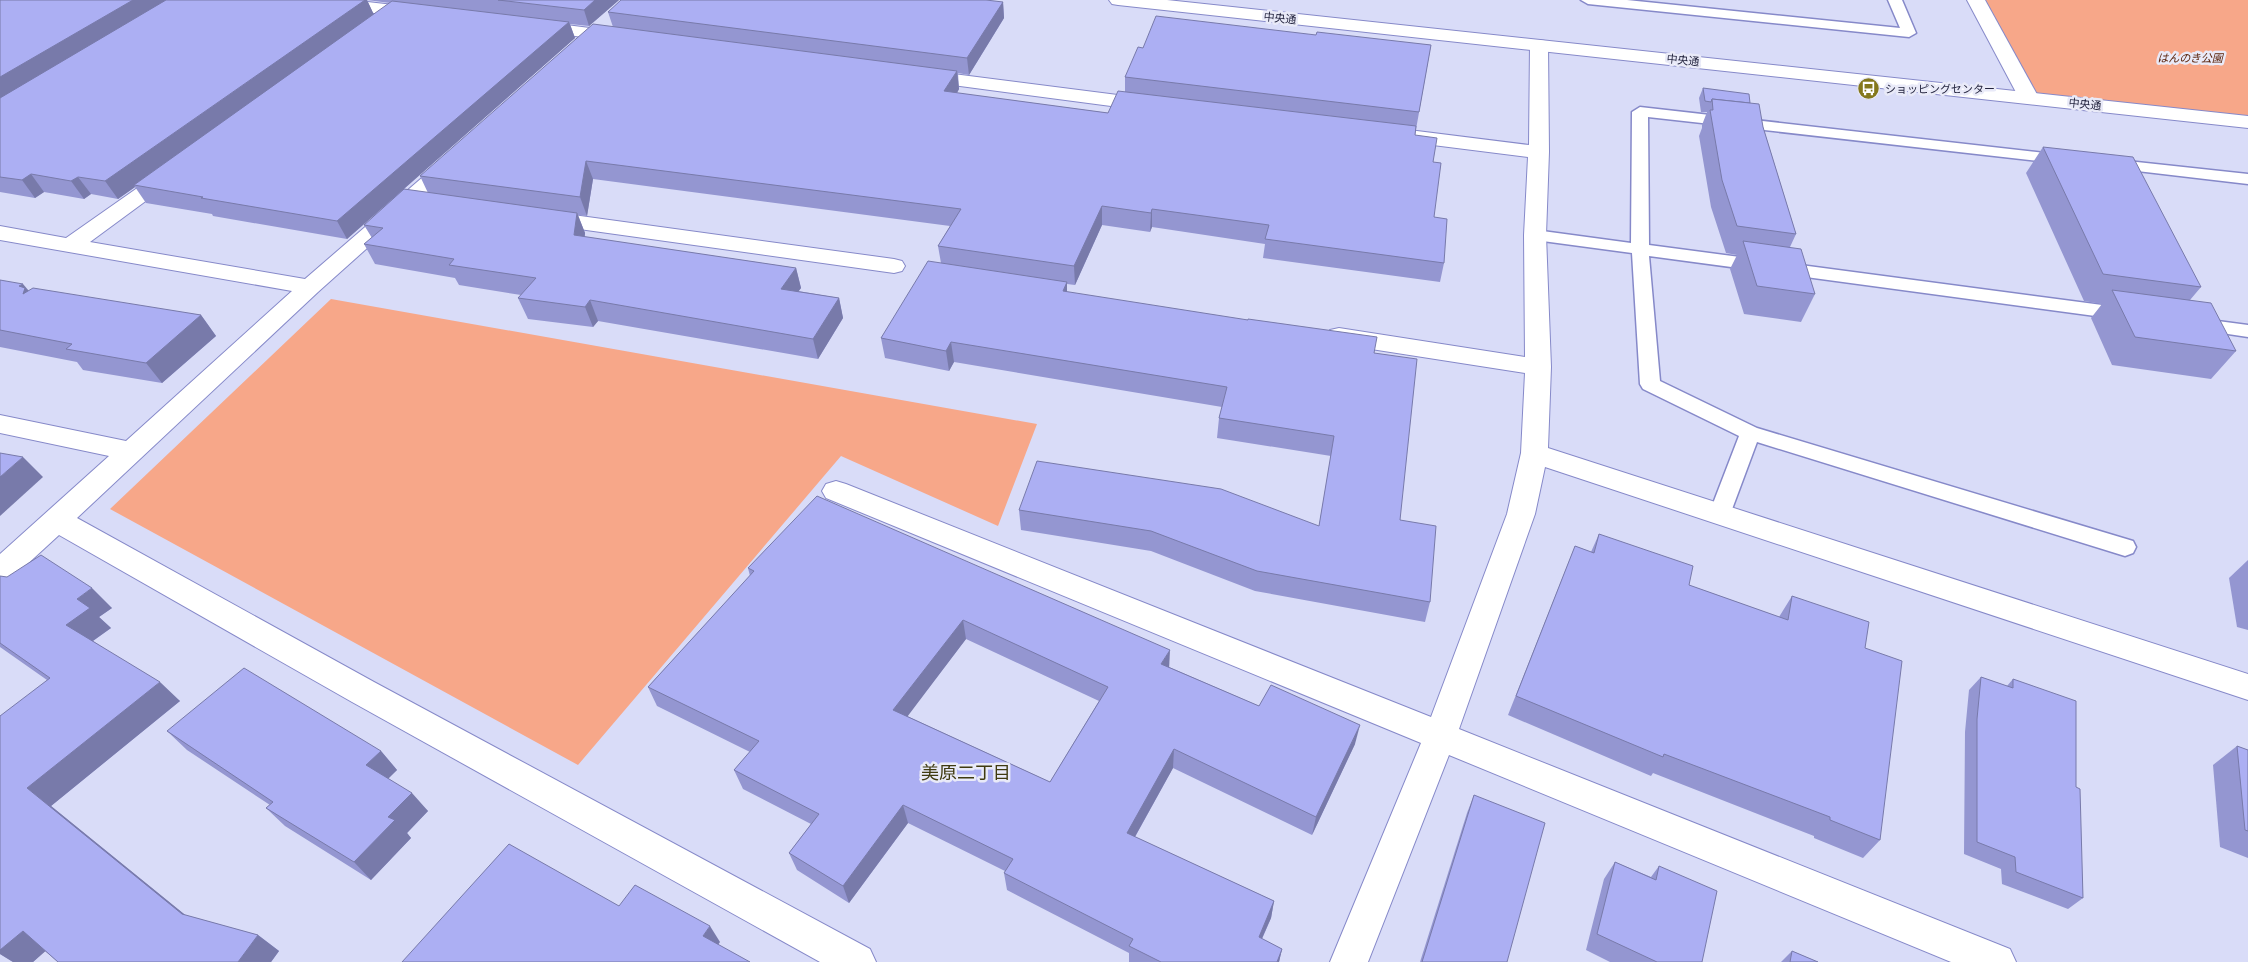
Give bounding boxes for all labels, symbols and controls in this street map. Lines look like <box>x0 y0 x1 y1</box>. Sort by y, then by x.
street label: 中央通 <box>1263 9 1297 27</box>
street label: 中央通 <box>1666 51 1700 69</box>
park label: はんのき公園 <box>2157 51 2225 65</box>
bus stop icon: ショッピングセンター <box>1857 77 1881 101</box>
place label: ショッピングセンター <box>1885 82 1995 96</box>
street label: 中央通 <box>2068 95 2102 113</box>
district label: 美原二丁目 <box>921 760 1011 784</box>

